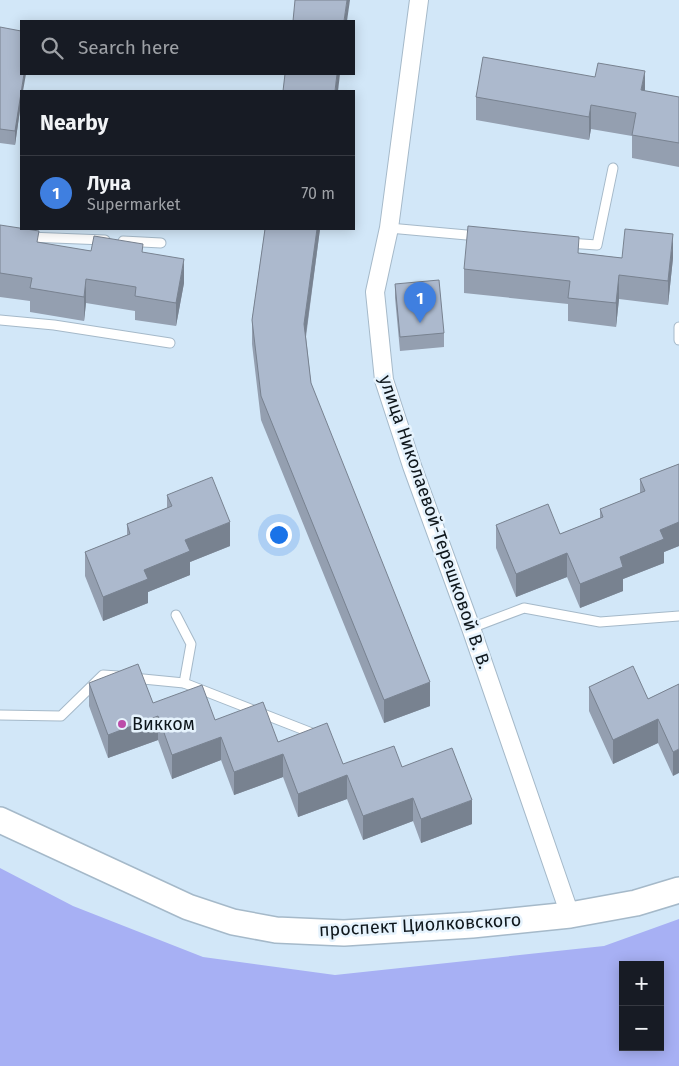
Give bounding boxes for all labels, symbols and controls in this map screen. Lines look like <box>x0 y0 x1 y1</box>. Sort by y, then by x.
search box <box>20 20 355 75</box>
icon: search <box>38 34 66 62</box>
text: Search here <box>78 36 179 59</box>
text: Nearby <box>40 110 108 136</box>
text: Луна <box>87 172 131 195</box>
text: 1 <box>52 184 60 203</box>
text: 70 m <box>301 184 335 203</box>
text: Supermarket <box>87 195 181 214</box>
pin: 1 <box>404 282 436 323</box>
street label: улица Николаевой-Терешковой В. В. <box>374 372 496 672</box>
your location <box>266 522 292 548</box>
place label: Викком <box>132 713 195 735</box>
marker: Викком <box>116 718 128 730</box>
street label: проспект Циолковского <box>318 909 522 941</box>
map controls <box>619 961 664 1051</box>
button: + <box>619 961 664 1006</box>
button: − <box>619 1006 664 1051</box>

